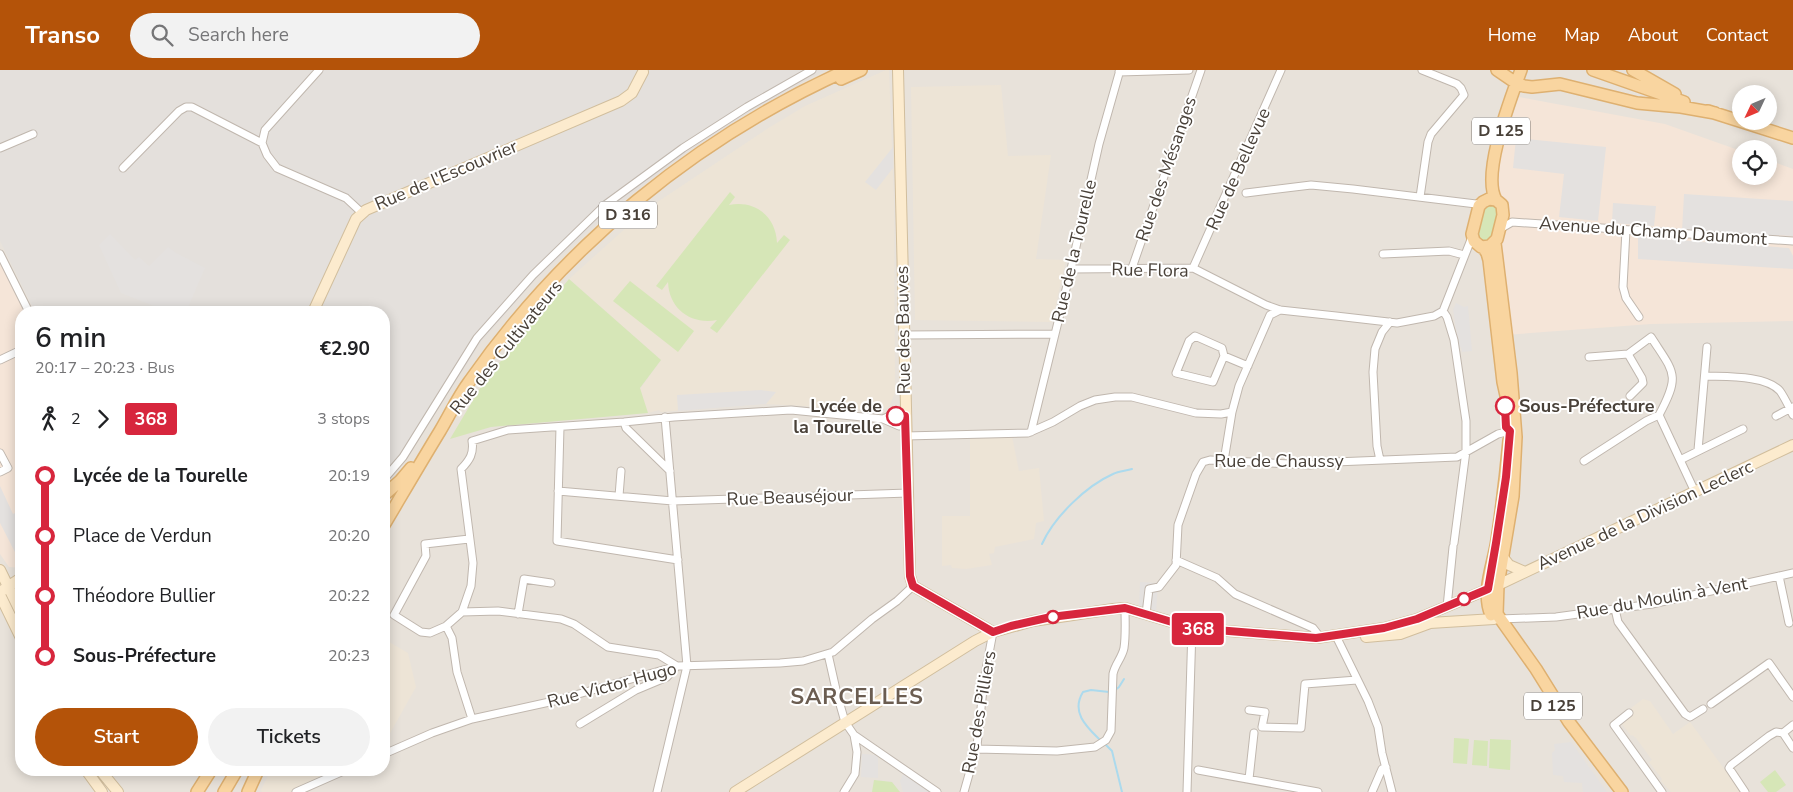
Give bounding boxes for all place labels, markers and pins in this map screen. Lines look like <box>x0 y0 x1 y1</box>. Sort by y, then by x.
place label: Lycée de la Tourelle <box>793 394 882 439</box>
place label: Sous-Préfecture <box>1519 394 1655 418</box>
marker: Sous-Préfecture <box>1495 396 1515 416</box>
marker: Lycée de la Tourelle <box>886 406 906 426</box>
unlabelled marker <box>1457 592 1471 606</box>
unlabelled marker <box>1046 610 1060 624</box>

